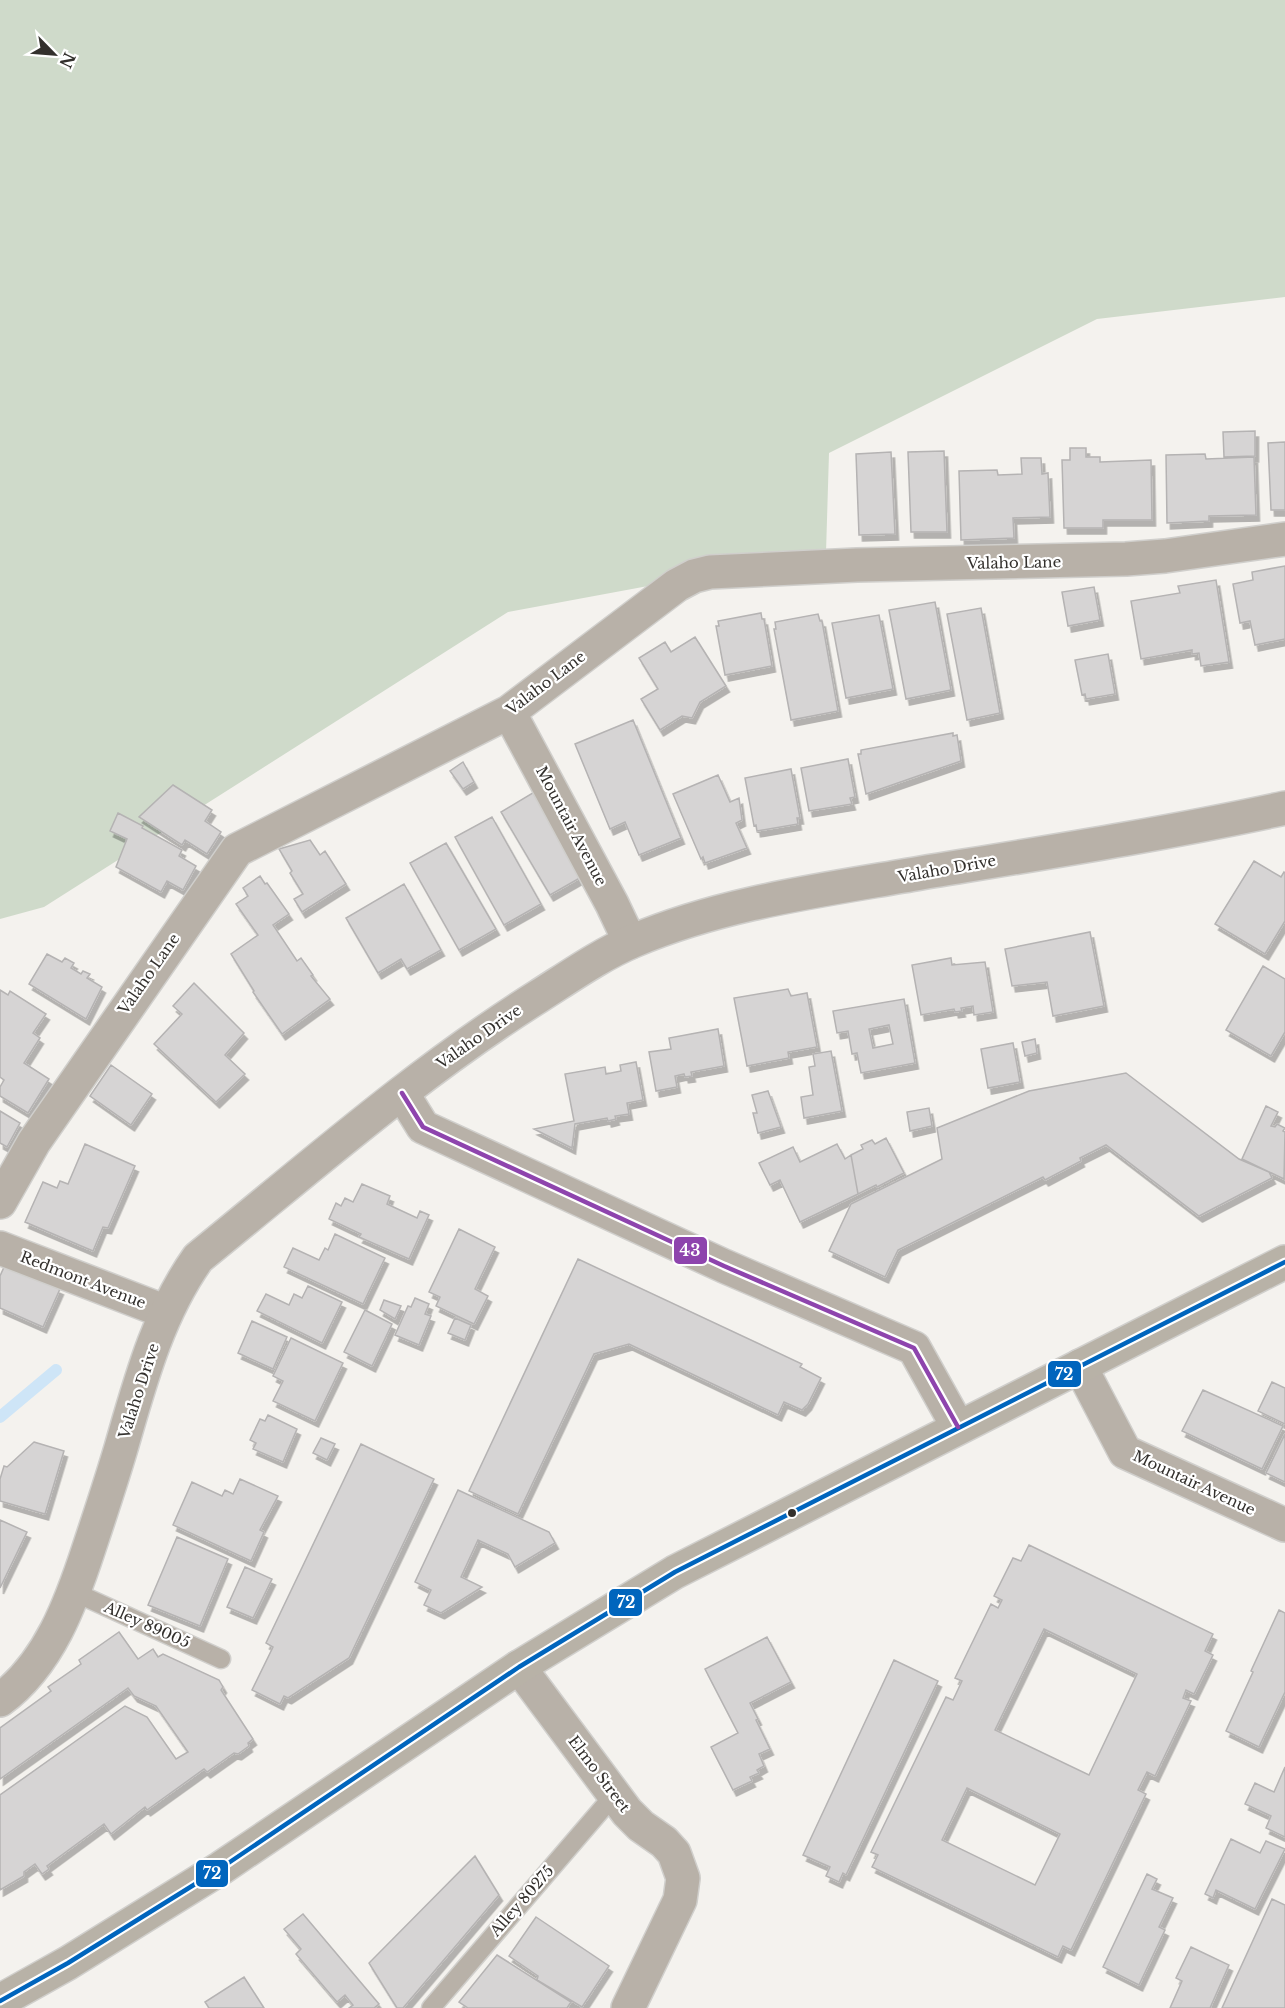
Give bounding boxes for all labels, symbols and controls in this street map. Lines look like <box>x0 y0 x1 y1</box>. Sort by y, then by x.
north arrow <box>24 24 84 84</box>
text: N <box>55 49 80 71</box>
street label: Valaho Lane <box>966 552 1061 573</box>
street label: Valaho Lane <box>501 647 589 719</box>
street label: Mountair Avenue <box>532 763 611 889</box>
street label: Valaho Drive <box>895 851 997 887</box>
street label: Valaho Lane <box>113 930 183 1019</box>
street label: Valaho Drive <box>432 1000 525 1073</box>
line badge: 43 <box>673 1236 708 1265</box>
text: 43 <box>680 1240 700 1260</box>
street label: Redmont Avenue <box>18 1247 149 1312</box>
street label: Valaho Drive <box>114 1341 163 1442</box>
line badge: 72 <box>1047 1360 1082 1388</box>
text: 72 <box>1055 1364 1073 1384</box>
street label: Mountair Avenue <box>1130 1446 1258 1519</box>
unlabelled marker <box>786 1507 798 1519</box>
line badge: 72 <box>608 1588 643 1617</box>
text: 72 <box>617 1592 635 1612</box>
street label: Alley 89005 <box>100 1597 193 1652</box>
street label: Elmo Street <box>564 1732 635 1816</box>
line badge: 72 <box>195 1859 229 1888</box>
street label: Alley 80275 <box>485 1861 558 1941</box>
text: 72 <box>203 1863 221 1883</box>

